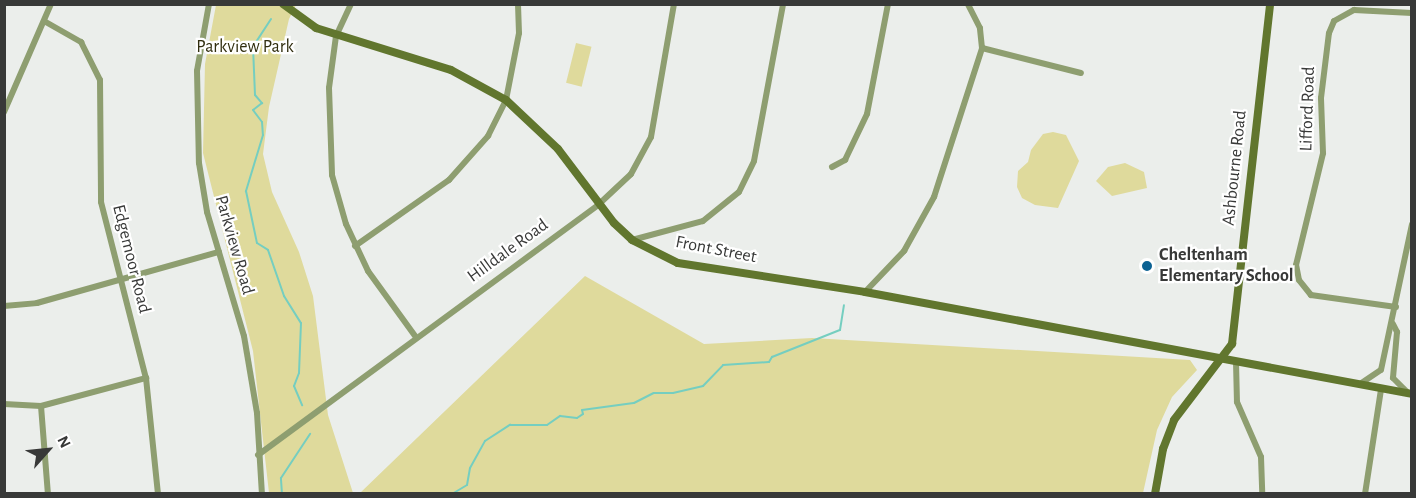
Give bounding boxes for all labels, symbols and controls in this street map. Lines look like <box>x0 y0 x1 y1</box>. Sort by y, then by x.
park label: Parkview Park <box>196 36 294 58</box>
street label: Lifford Road <box>1296 66 1320 152</box>
street label: Ashbourne Road <box>1218 109 1252 227</box>
street label: Parkview Road <box>210 193 258 297</box>
street label: Edgemoor Road <box>107 202 155 316</box>
street label: Hilldale Road <box>463 214 553 288</box>
street label: Front Street <box>674 232 758 268</box>
place label: Cheltenham Elementary School <box>1159 245 1294 288</box>
marker: Cheltenham Elementary School <box>1140 259 1154 273</box>
north arrow <box>18 420 78 480</box>
text: N <box>54 433 74 450</box>

